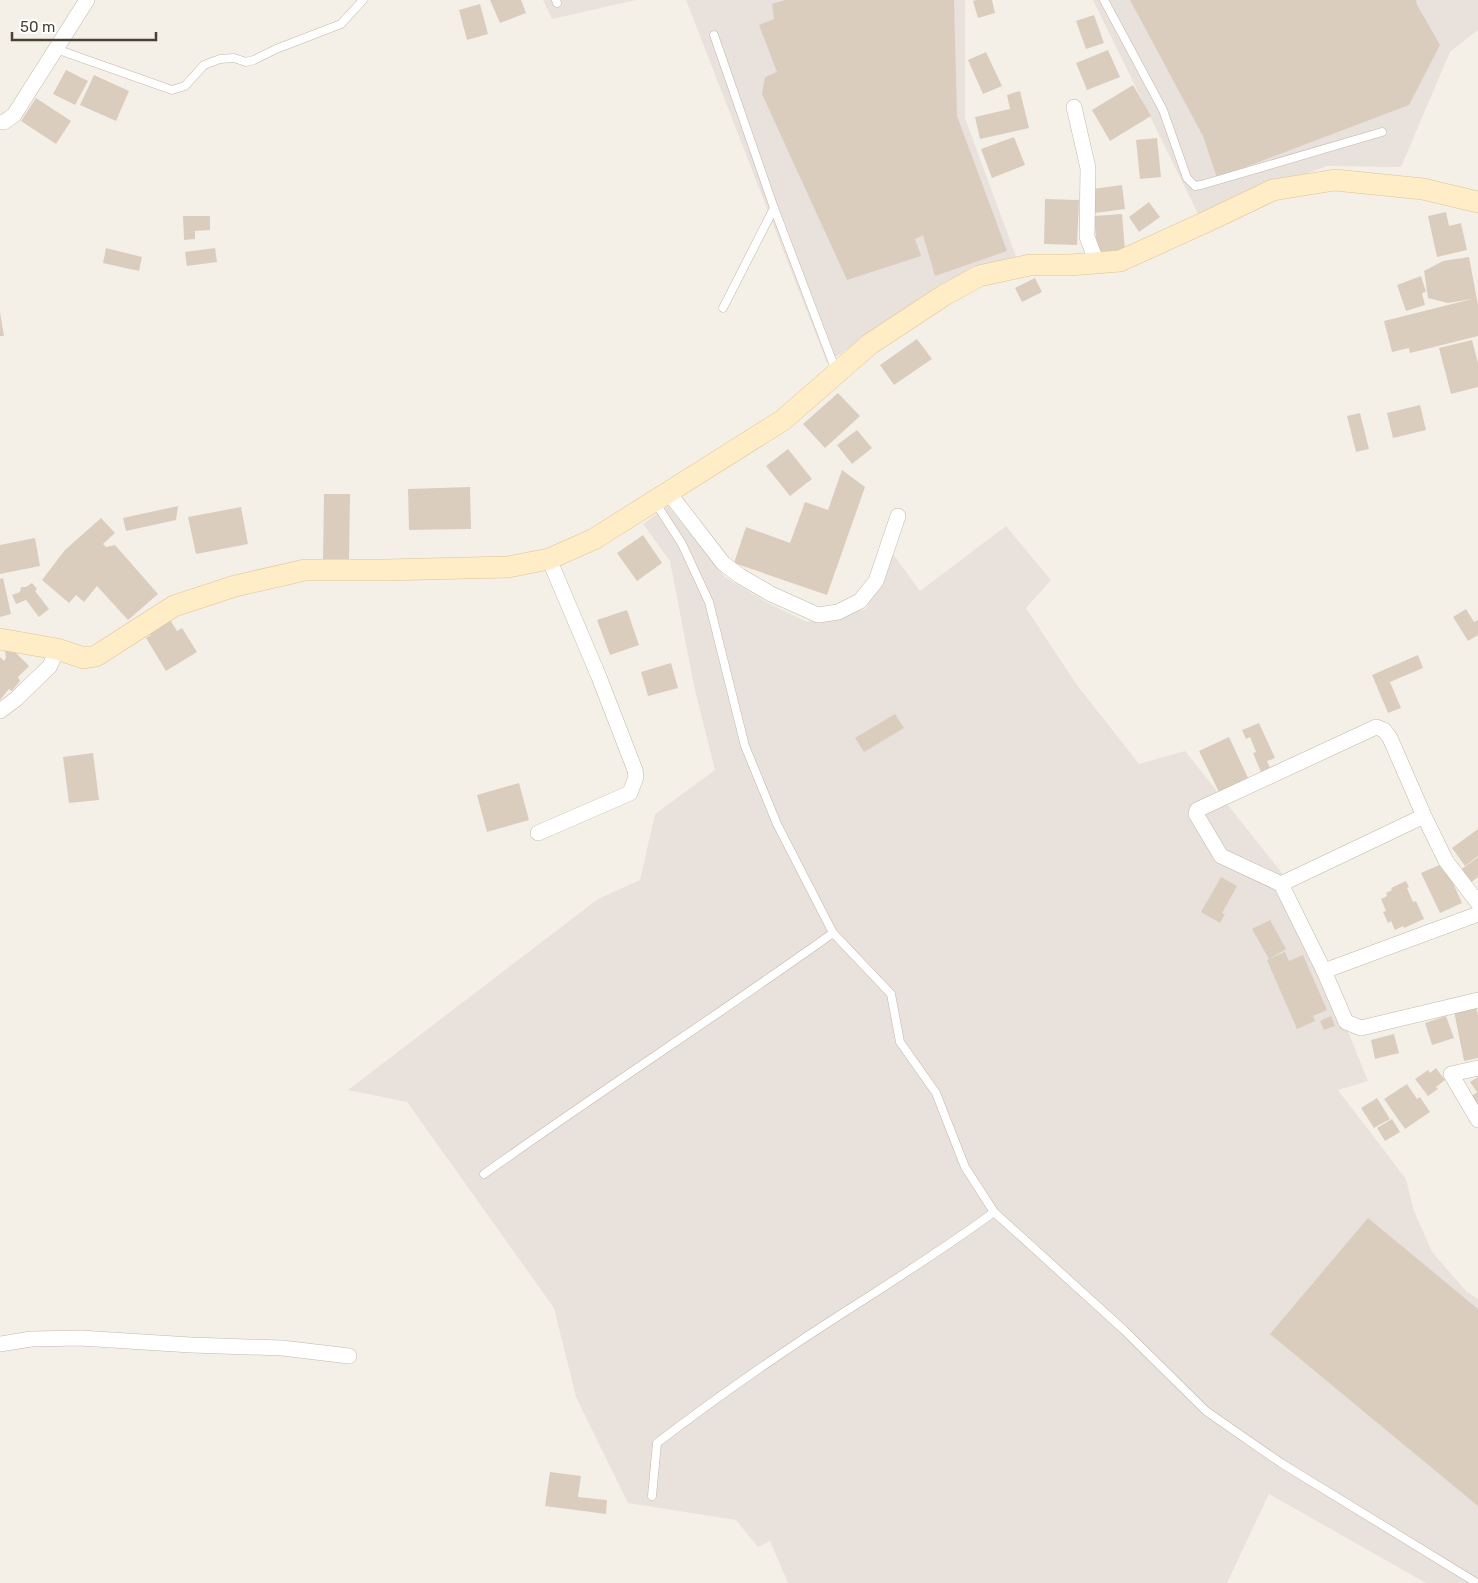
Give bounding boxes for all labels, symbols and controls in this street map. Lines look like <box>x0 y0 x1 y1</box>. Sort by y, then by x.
scale bar <box>12 10 156 42</box>
text: 50 m <box>20 18 55 36</box>

